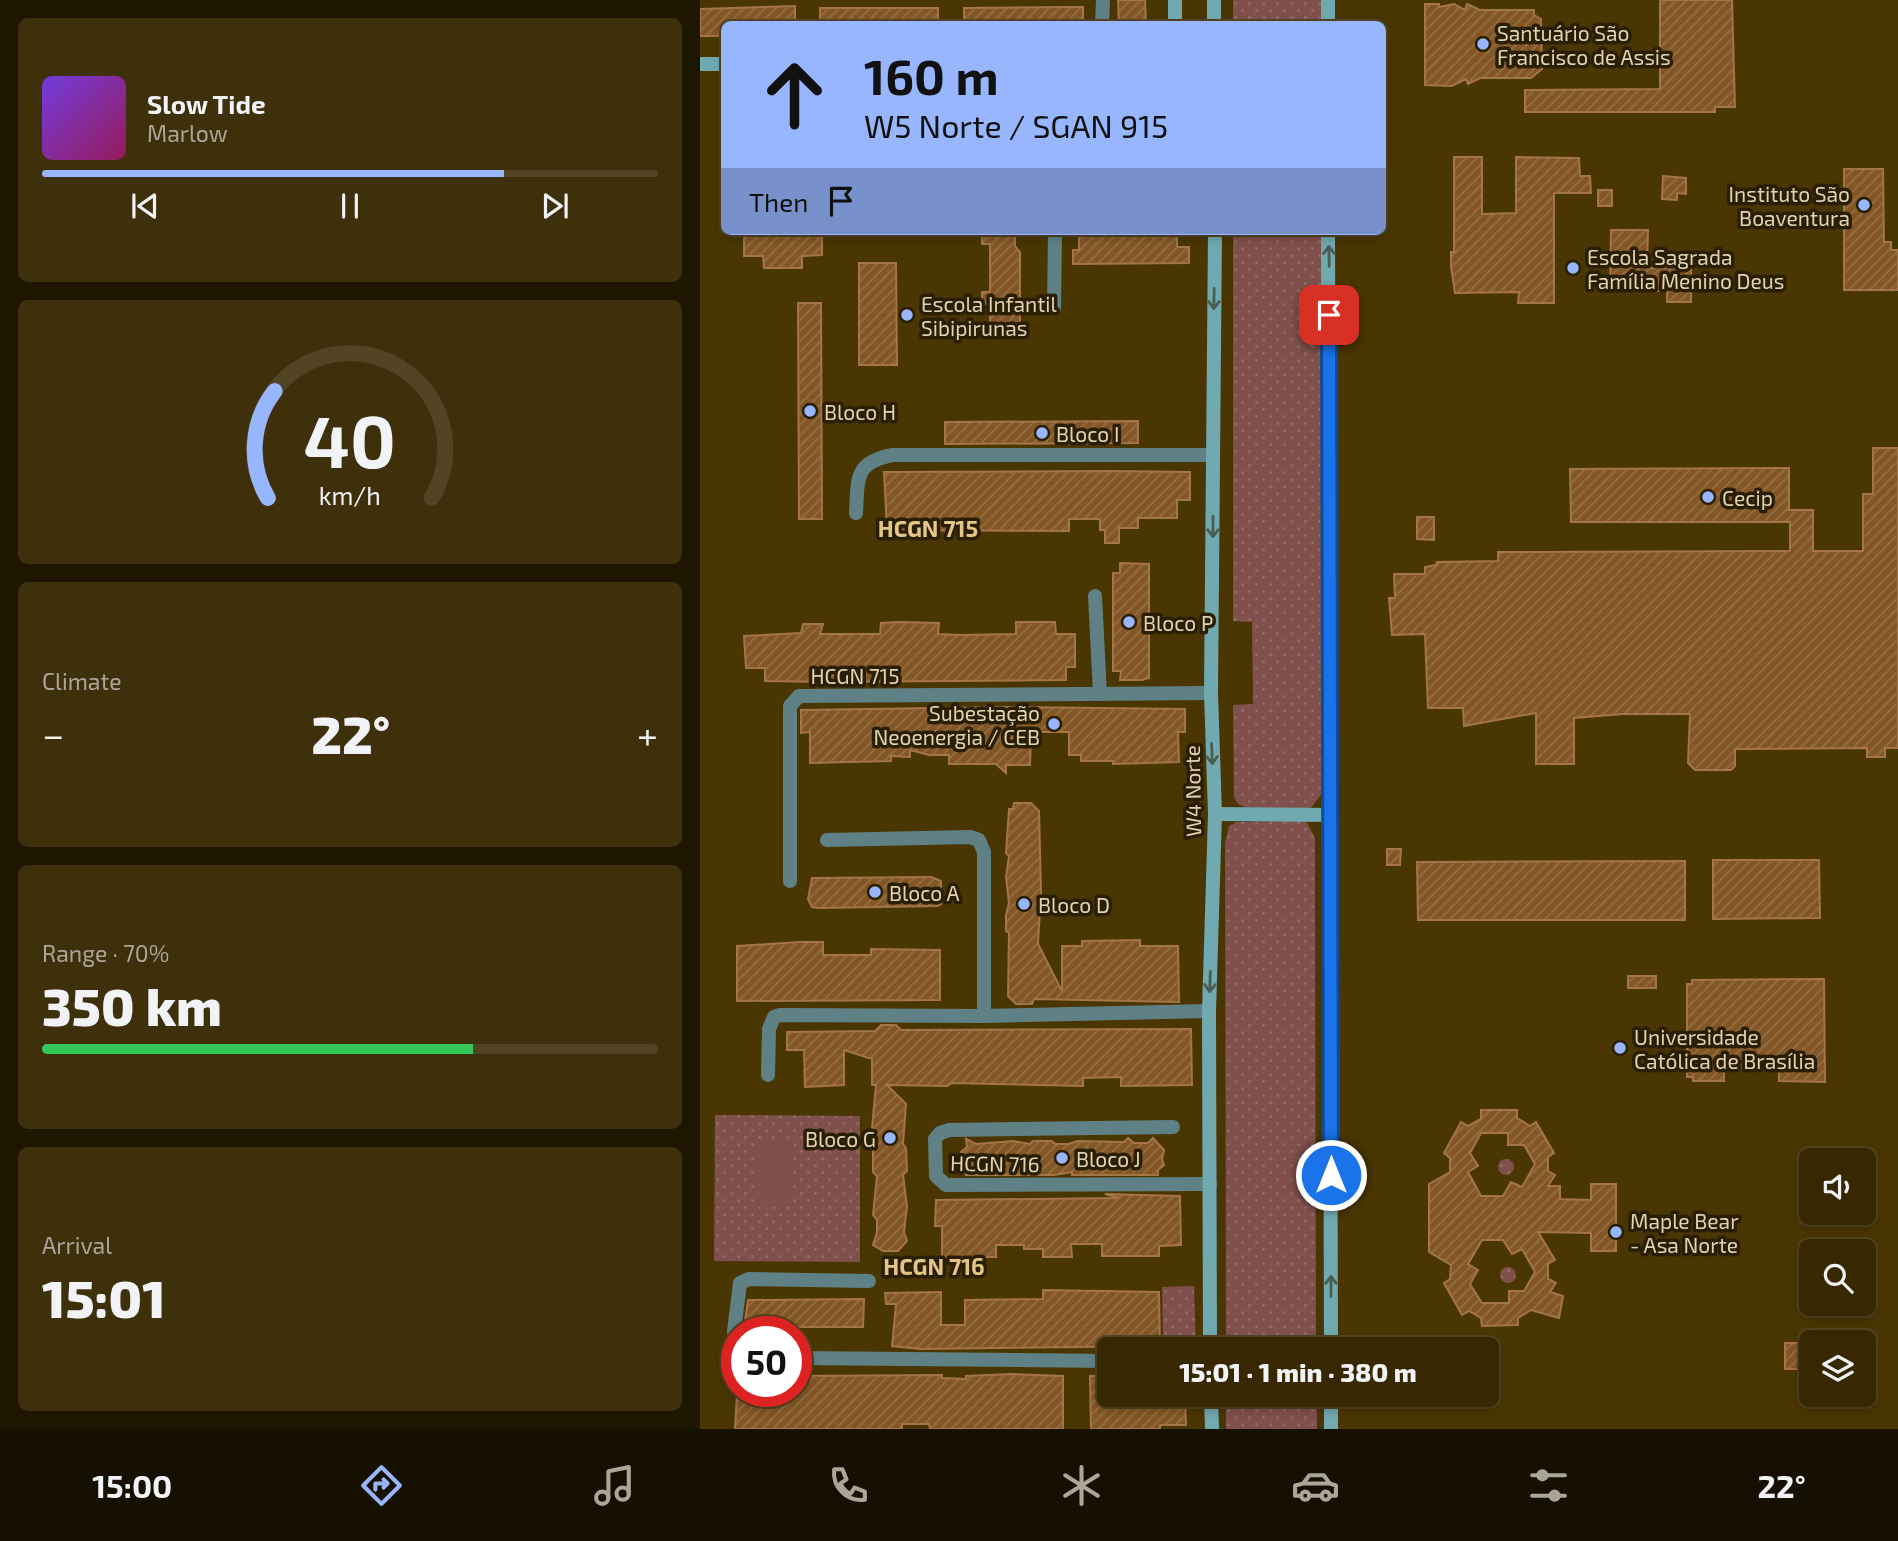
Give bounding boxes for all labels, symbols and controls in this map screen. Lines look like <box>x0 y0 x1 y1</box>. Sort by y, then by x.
place label: Santuário São Francisco de Assis <box>1497 20 1671 69</box>
marker: Santuário São Francisco de Assis <box>1475 36 1491 52</box>
text: 160 m <box>864 46 999 105</box>
icon: ahead <box>749 49 840 140</box>
text: Slow Tide <box>147 88 266 119</box>
text: W5 Norte / SGAN 915 <box>864 106 1168 144</box>
text: Marlow <box>147 119 228 147</box>
place label: Instituto São Boaventura <box>1729 181 1850 230</box>
icon: arrive <box>822 182 860 220</box>
text: Then <box>749 186 808 217</box>
icon: previous <box>126 187 164 225</box>
icon: pause <box>331 187 369 225</box>
icon: next <box>536 187 574 225</box>
marker: Instituto São Boaventura <box>1856 197 1872 213</box>
place label: Escola Sagrada Família Menino Deus <box>1587 244 1784 293</box>
one-way arrow <box>1322 245 1335 268</box>
marker: Escola Sagrada Família Menino Deus <box>1565 260 1581 276</box>
pin <box>1299 285 1359 345</box>
one-way arrow <box>1207 287 1221 310</box>
place label: Escola Infantil Sibipirunas <box>921 291 1058 340</box>
icon: arrive <box>1310 296 1348 334</box>
marker: Escola Infantil Sibipirunas <box>899 307 915 323</box>
text: 40 <box>304 396 396 484</box>
place label: Bloco H <box>824 399 896 424</box>
marker: Bloco H <box>802 403 818 419</box>
place label: Bloco I <box>1056 421 1119 446</box>
marker: Bloco I <box>1034 425 1050 441</box>
text: km/h <box>319 480 381 510</box>
place label: Cecip <box>1722 485 1773 510</box>
marker: Cecip <box>1700 489 1716 505</box>
district label: HCGN 715 <box>878 514 978 542</box>
one-way arrow <box>1206 515 1220 538</box>
place label: Bloco P <box>1143 610 1213 635</box>
marker: Bloco P <box>1121 614 1137 630</box>
street label: HCGN 715 <box>811 663 899 688</box>
text: Climate <box>42 667 122 695</box>
place label: Subestação Neoenergia / CEB <box>873 700 1040 749</box>
text: 22° <box>311 702 390 764</box>
text: − <box>42 711 64 757</box>
text: + <box>637 711 658 757</box>
marker: Subestação Neoenergia / CEB <box>1046 716 1062 732</box>
one-way arrow <box>1206 742 1219 765</box>
street label: W4 Norte <box>1179 745 1205 837</box>
place label: Bloco A <box>889 880 959 905</box>
marker: Bloco A <box>867 884 883 900</box>
place label: Bloco D <box>1038 892 1110 917</box>
marker: Bloco D <box>1016 896 1032 912</box>
text: Range · 70% <box>42 939 169 967</box>
one-way arrow <box>1204 970 1217 993</box>
text: 350 km <box>42 974 222 1036</box>
place label: Universidade Católica de Brasília <box>1634 1024 1815 1073</box>
marker: Universidade Católica de Brasília <box>1612 1040 1628 1056</box>
place label: Bloco G <box>805 1126 876 1151</box>
marker: Bloco G <box>882 1130 898 1146</box>
position arrow <box>1294 1138 1368 1212</box>
place label: Bloco J <box>1076 1146 1141 1171</box>
map controls <box>1799 1148 1876 1407</box>
button: sound <box>1799 1148 1876 1225</box>
street label: HCGN 716 <box>950 1150 1040 1176</box>
marker: Bloco J <box>1054 1150 1070 1166</box>
place label: Maple Bear - Asa Norte <box>1630 1208 1739 1257</box>
marker: Maple Bear - Asa Norte <box>1608 1224 1624 1240</box>
text: Arrival <box>42 1231 112 1259</box>
button: search <box>1799 1239 1876 1316</box>
district label: HCGN 716 <box>883 1252 985 1280</box>
text: 15:01 <box>42 1266 166 1328</box>
one-way arrow <box>1324 1275 1338 1298</box>
speed limit sign: 50 <box>721 1316 812 1407</box>
button: layers <box>1799 1330 1876 1407</box>
text: 15:01 · 1 min · 380 m <box>1179 1356 1417 1387</box>
icon: directions <box>357 1461 406 1510</box>
icon: music <box>590 1461 639 1510</box>
icon: phone <box>824 1461 873 1510</box>
icon: climate <box>1057 1461 1106 1510</box>
icon: car <box>1291 1461 1340 1510</box>
icon: filters <box>1524 1461 1573 1510</box>
text: 15:00 <box>92 1466 172 1504</box>
text: 22° <box>1758 1466 1806 1504</box>

